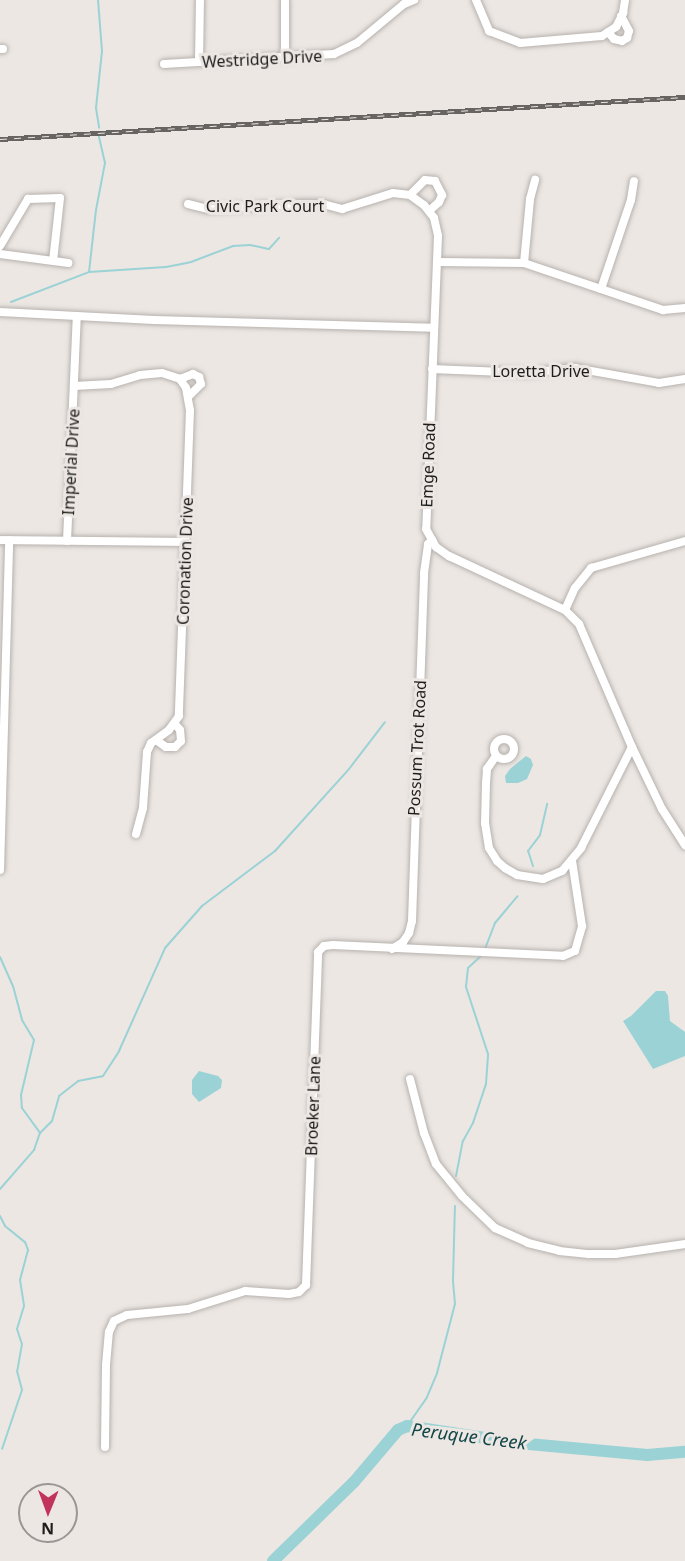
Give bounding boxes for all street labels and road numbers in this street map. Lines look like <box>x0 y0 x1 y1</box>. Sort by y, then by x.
street label: Westridge Drive <box>201 46 323 72</box>
street label: Civic Park Court <box>206 196 324 216</box>
street label: Loretta Drive <box>492 361 590 381</box>
street label: Imperial Drive <box>59 408 83 516</box>
street label: Emge Road <box>417 422 439 508</box>
street label: Coronation Drive <box>173 497 197 625</box>
street label: Possum Trot Road <box>404 680 430 816</box>
street label: Broeker Lane <box>302 1056 324 1156</box>

